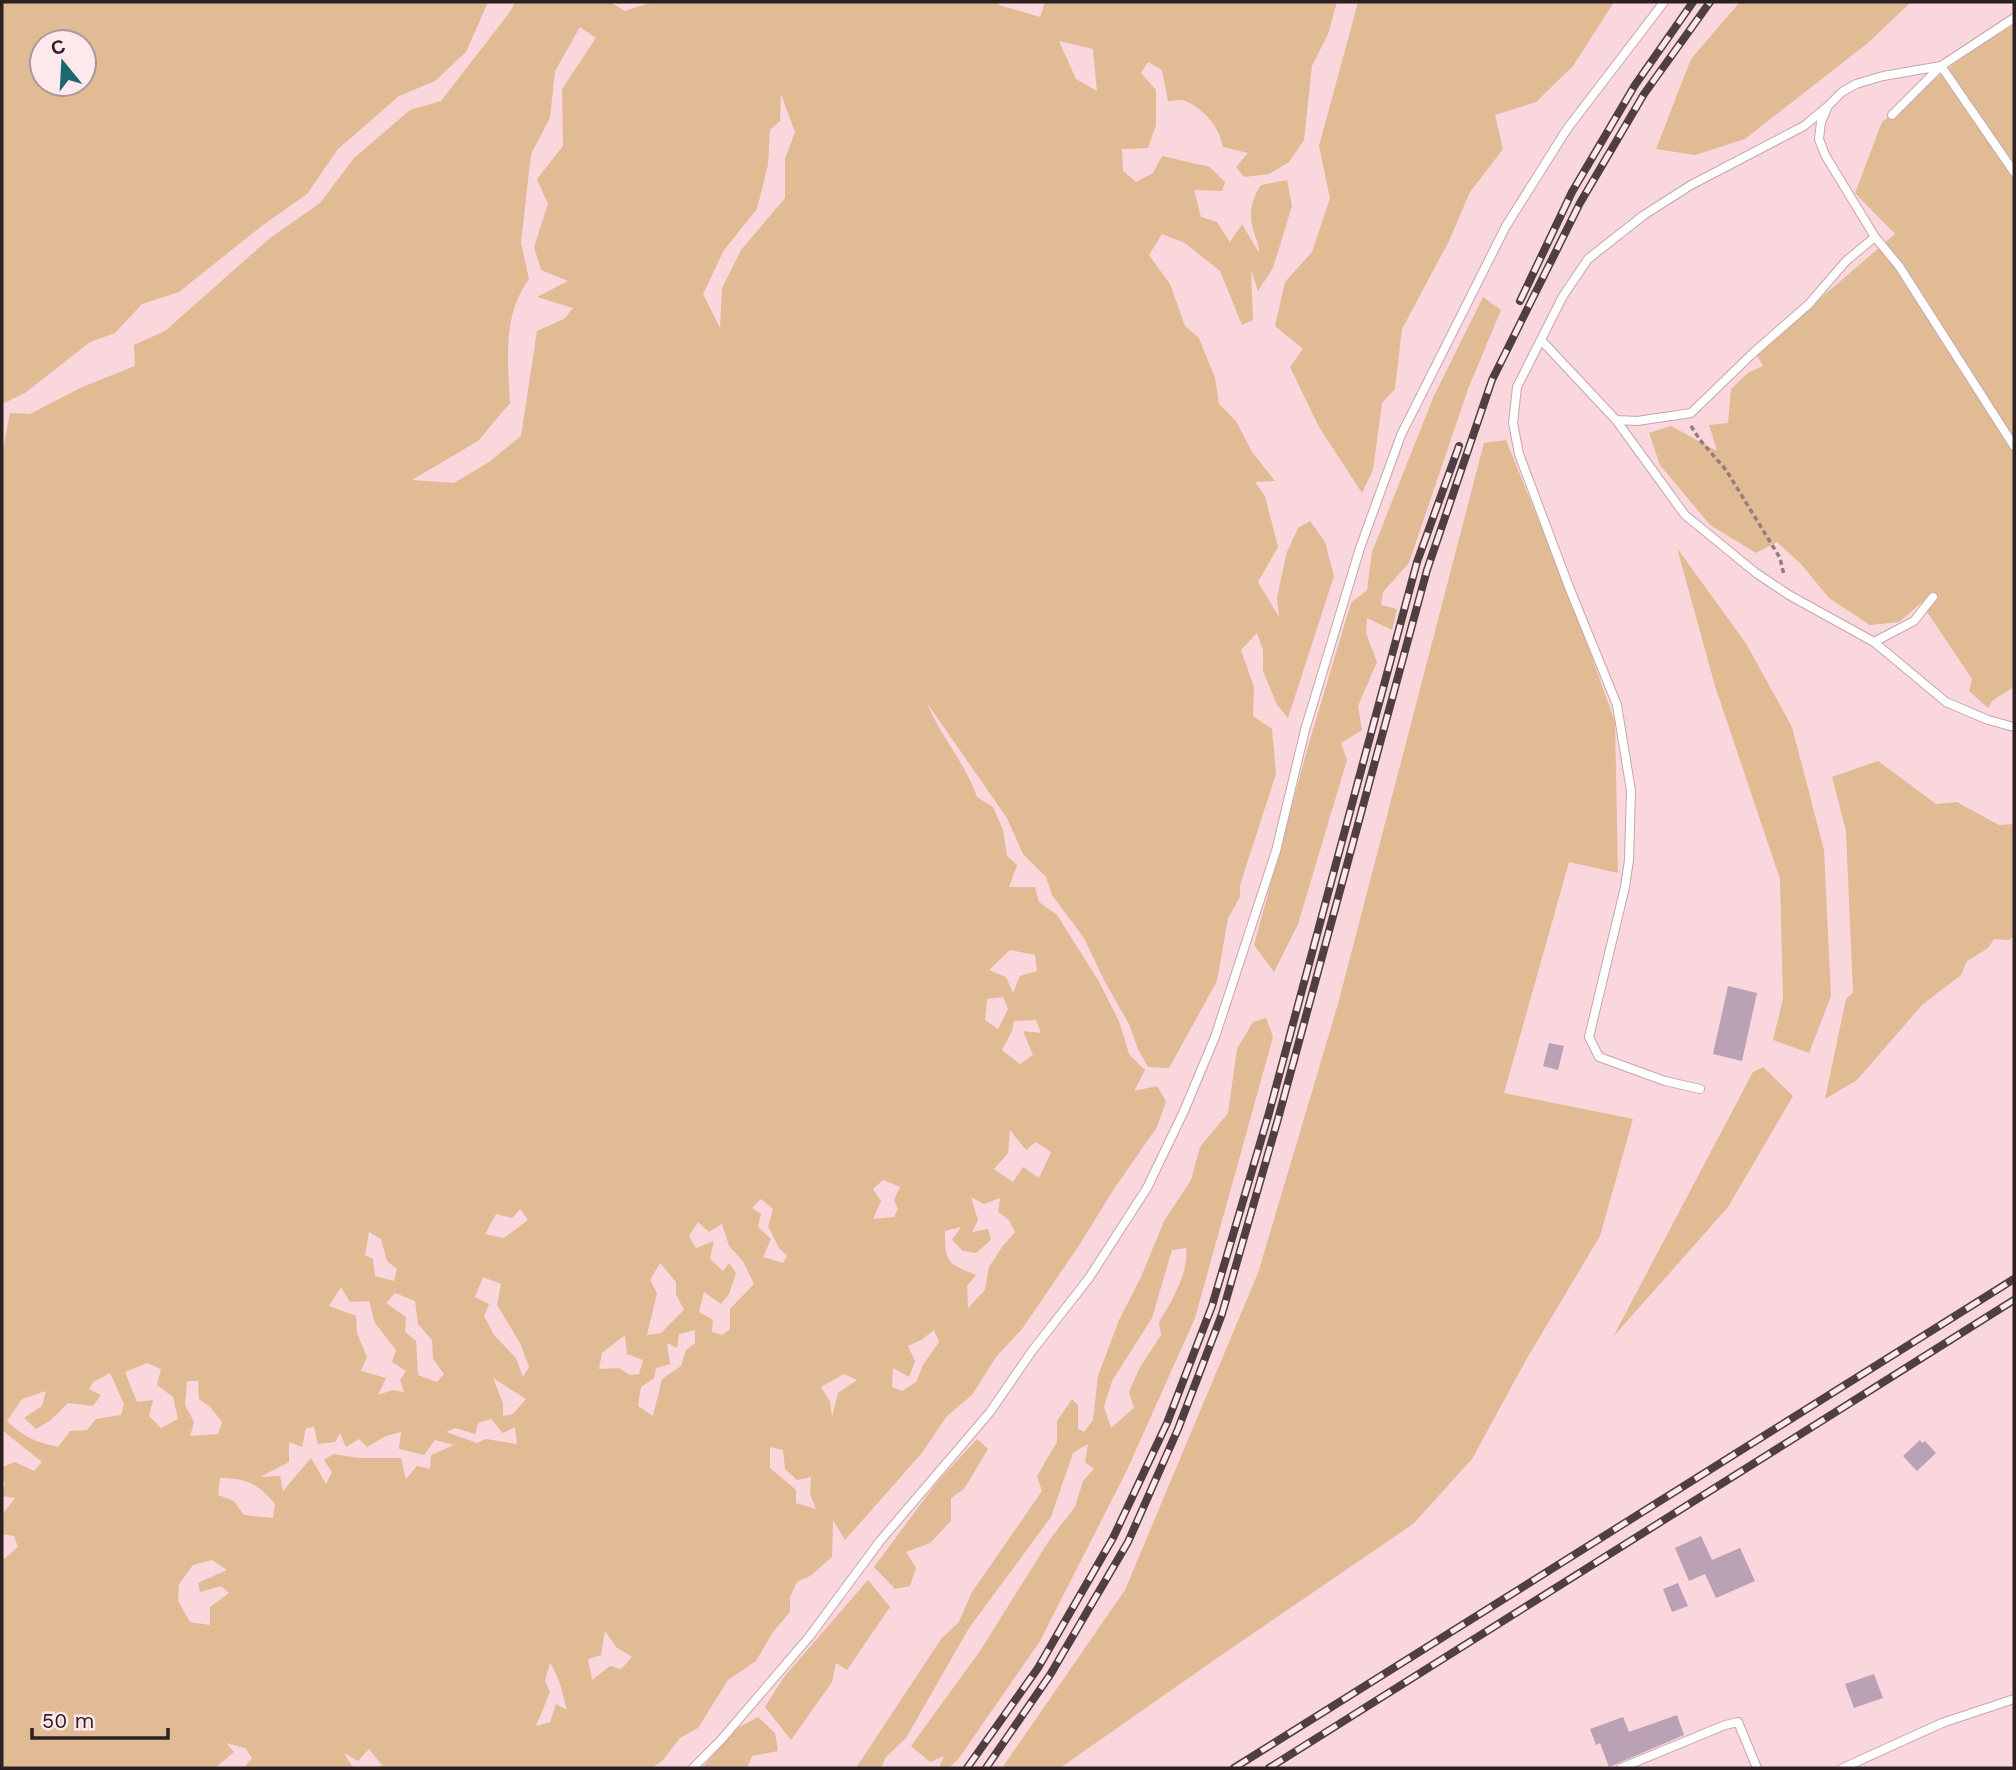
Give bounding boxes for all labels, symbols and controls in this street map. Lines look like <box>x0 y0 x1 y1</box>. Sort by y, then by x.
north arrow <box>28 28 98 98</box>
text: С <box>48 34 68 60</box>
scale bar <box>32 1696 168 1740</box>
text: 50 m <box>42 1708 94 1733</box>

